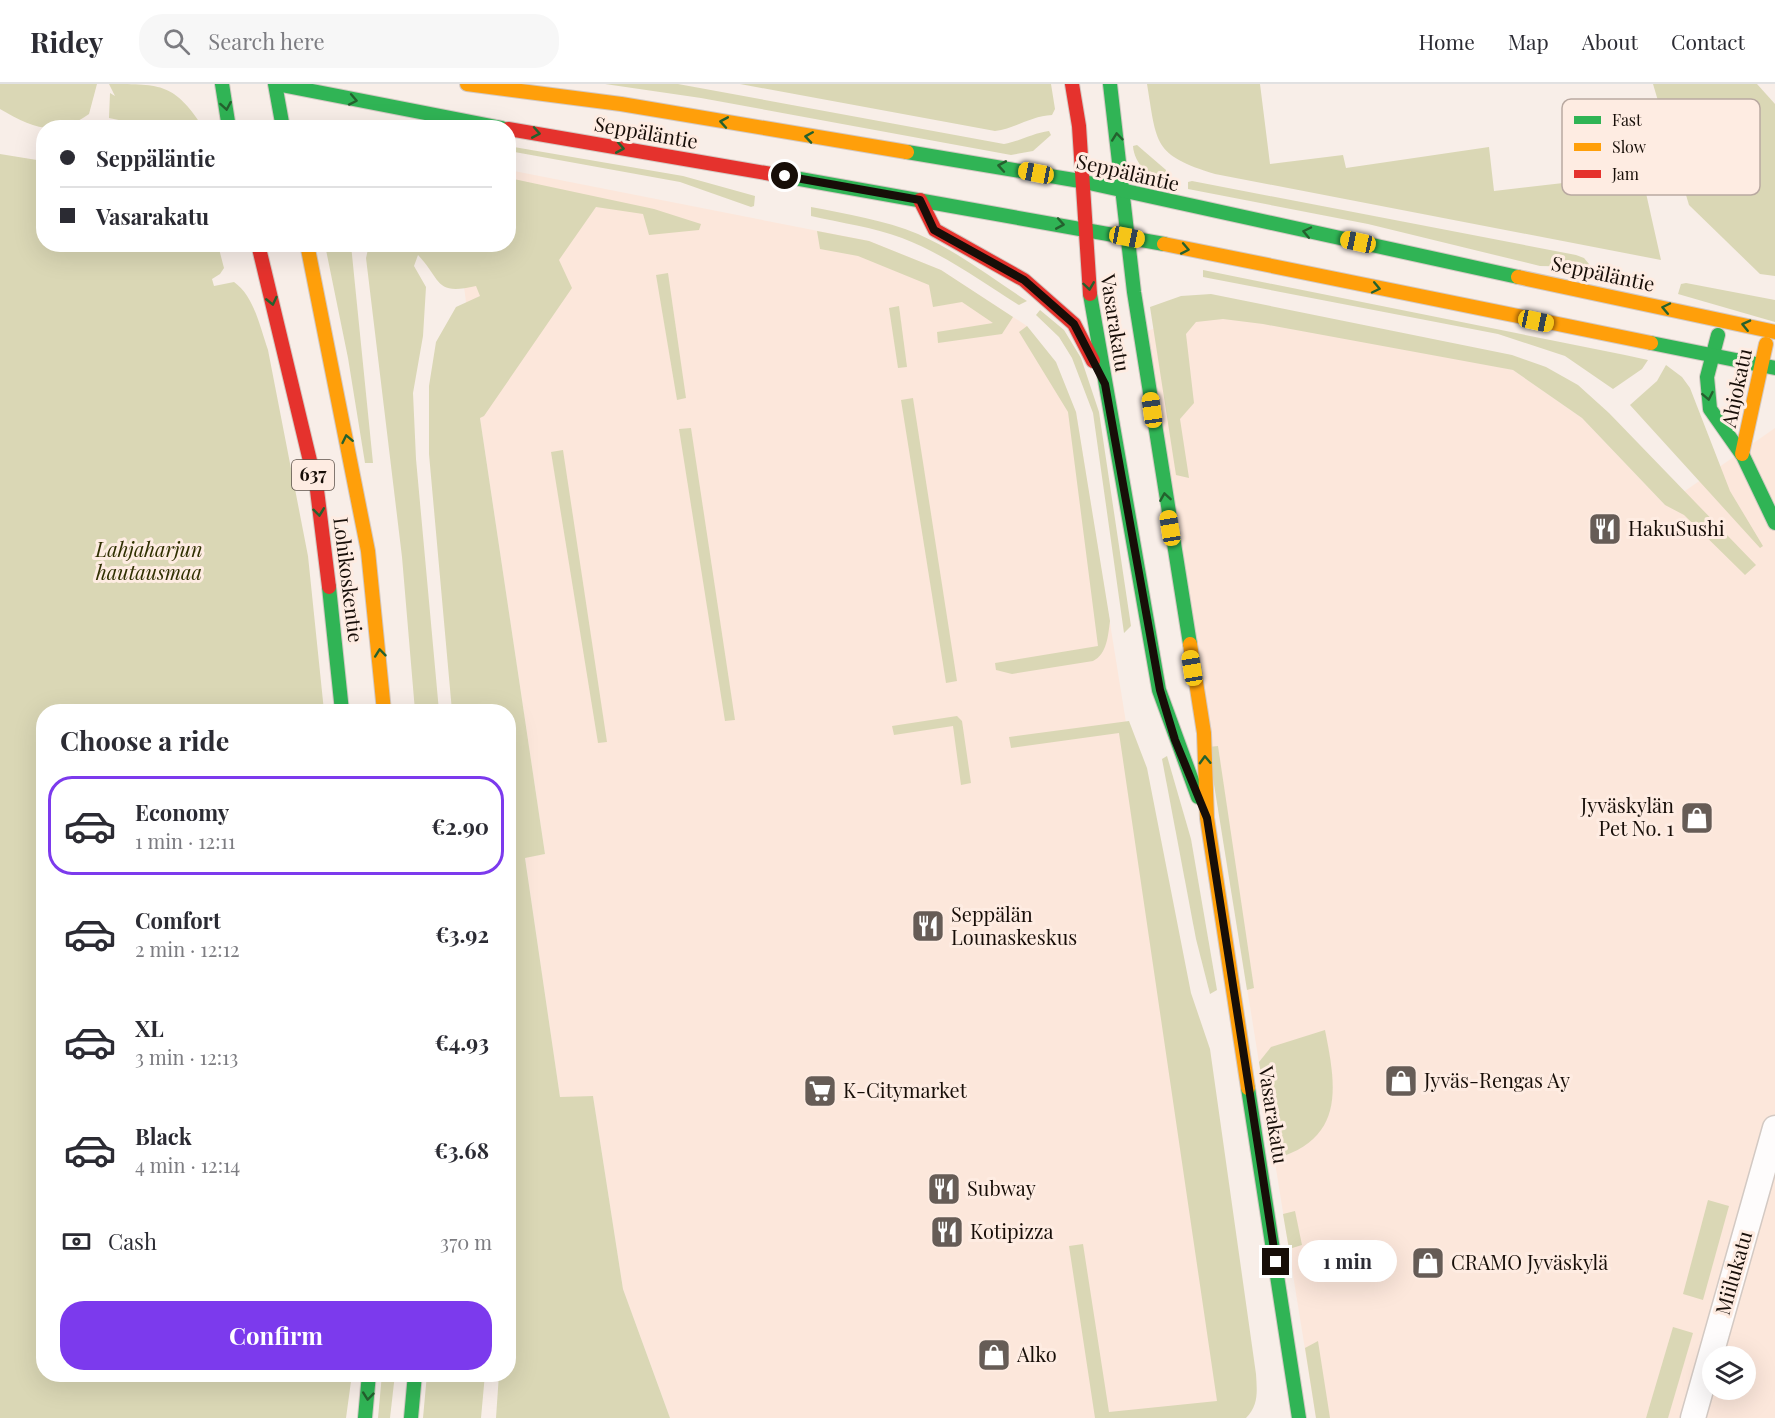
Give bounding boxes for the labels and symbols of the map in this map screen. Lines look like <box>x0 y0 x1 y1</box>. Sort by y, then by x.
one-way arrow <box>348 93 358 106</box>
legend <box>1562 99 1760 195</box>
one-way arrow <box>219 101 231 110</box>
street label: Seppäläntie <box>592 109 700 154</box>
text: Fast <box>1612 109 1642 130</box>
one-way arrow <box>720 117 729 129</box>
one-way arrow <box>530 126 540 139</box>
one-way arrow <box>805 131 814 143</box>
one-way arrow <box>1112 133 1124 142</box>
text: Slow <box>1612 136 1647 157</box>
one-way arrow <box>615 141 625 154</box>
street label: Seppäläntie <box>1074 147 1182 196</box>
one-way arrow <box>998 160 1008 173</box>
car <box>1017 161 1055 185</box>
route start <box>771 162 798 189</box>
text: Jam <box>1611 163 1639 184</box>
one-way arrow <box>1055 217 1065 230</box>
car <box>1108 225 1146 249</box>
one-way arrow <box>1303 226 1313 239</box>
car <box>1339 229 1377 255</box>
one-way arrow <box>1179 241 1189 254</box>
street label: Seppäläntie <box>1549 248 1657 297</box>
street label: Vasarakatu <box>1095 271 1138 374</box>
one-way arrow <box>1370 281 1380 294</box>
one-way arrow <box>1082 282 1095 291</box>
one-way arrow <box>264 296 277 306</box>
one-way arrow <box>1661 302 1671 315</box>
car <box>1517 308 1555 334</box>
one-way arrow <box>1741 319 1751 332</box>
street label: Ahjokatu <box>1714 345 1757 431</box>
car <box>1141 391 1163 429</box>
one-way arrow <box>1701 391 1714 401</box>
one-way arrow <box>341 435 354 445</box>
road number: 637 <box>292 460 334 490</box>
one-way arrow <box>1159 492 1171 501</box>
one-way arrow <box>313 507 325 517</box>
car <box>1158 509 1182 547</box>
restaurant icon: HakuSushi <box>1587 511 1623 547</box>
place label: HakuSushi <box>1628 514 1725 541</box>
street label: Lohikoskentie <box>328 516 371 644</box>
park label: Lahjaharjun hautausmaa <box>94 535 203 585</box>
one-way arrow <box>374 648 387 657</box>
car <box>1180 649 1204 687</box>
one-way arrow <box>1198 755 1211 764</box>
place label: Jyväskylän Pet No. 1 <box>1580 791 1674 841</box>
shop icon: Jyväskylän Pet No. 1 <box>1679 800 1715 836</box>
place label: Seppälän Lounaskeskus <box>951 900 1077 950</box>
restaurant icon: Seppälän Lounaskeskus <box>910 908 946 944</box>
street label: Vasarakatu <box>1253 1063 1296 1166</box>
shop icon: Jyväs-Rengas Ay <box>1383 1063 1419 1099</box>
place label: Jyväs-Rengas Ay <box>1423 1066 1570 1093</box>
supermarket icon: K-Citymarket <box>802 1073 838 1109</box>
place label: K-Citymarket <box>843 1076 968 1103</box>
restaurant icon: Subway <box>926 1171 962 1207</box>
place label: Subway <box>967 1174 1036 1201</box>
restaurant icon: Kotipizza <box>929 1214 965 1250</box>
place label: Kotipizza <box>970 1217 1054 1244</box>
street label: Miilukatu <box>1708 1227 1757 1318</box>
callout: 1 min <box>1297 1241 1396 1283</box>
shop icon: CRAMO Jyväskylä <box>1410 1245 1446 1281</box>
route end <box>1262 1248 1289 1275</box>
place label: CRAMO Jyväskylä <box>1451 1248 1608 1275</box>
shop icon: Alko <box>976 1337 1012 1373</box>
place label: Alko <box>1016 1340 1057 1367</box>
one-way arrow <box>362 1391 374 1401</box>

